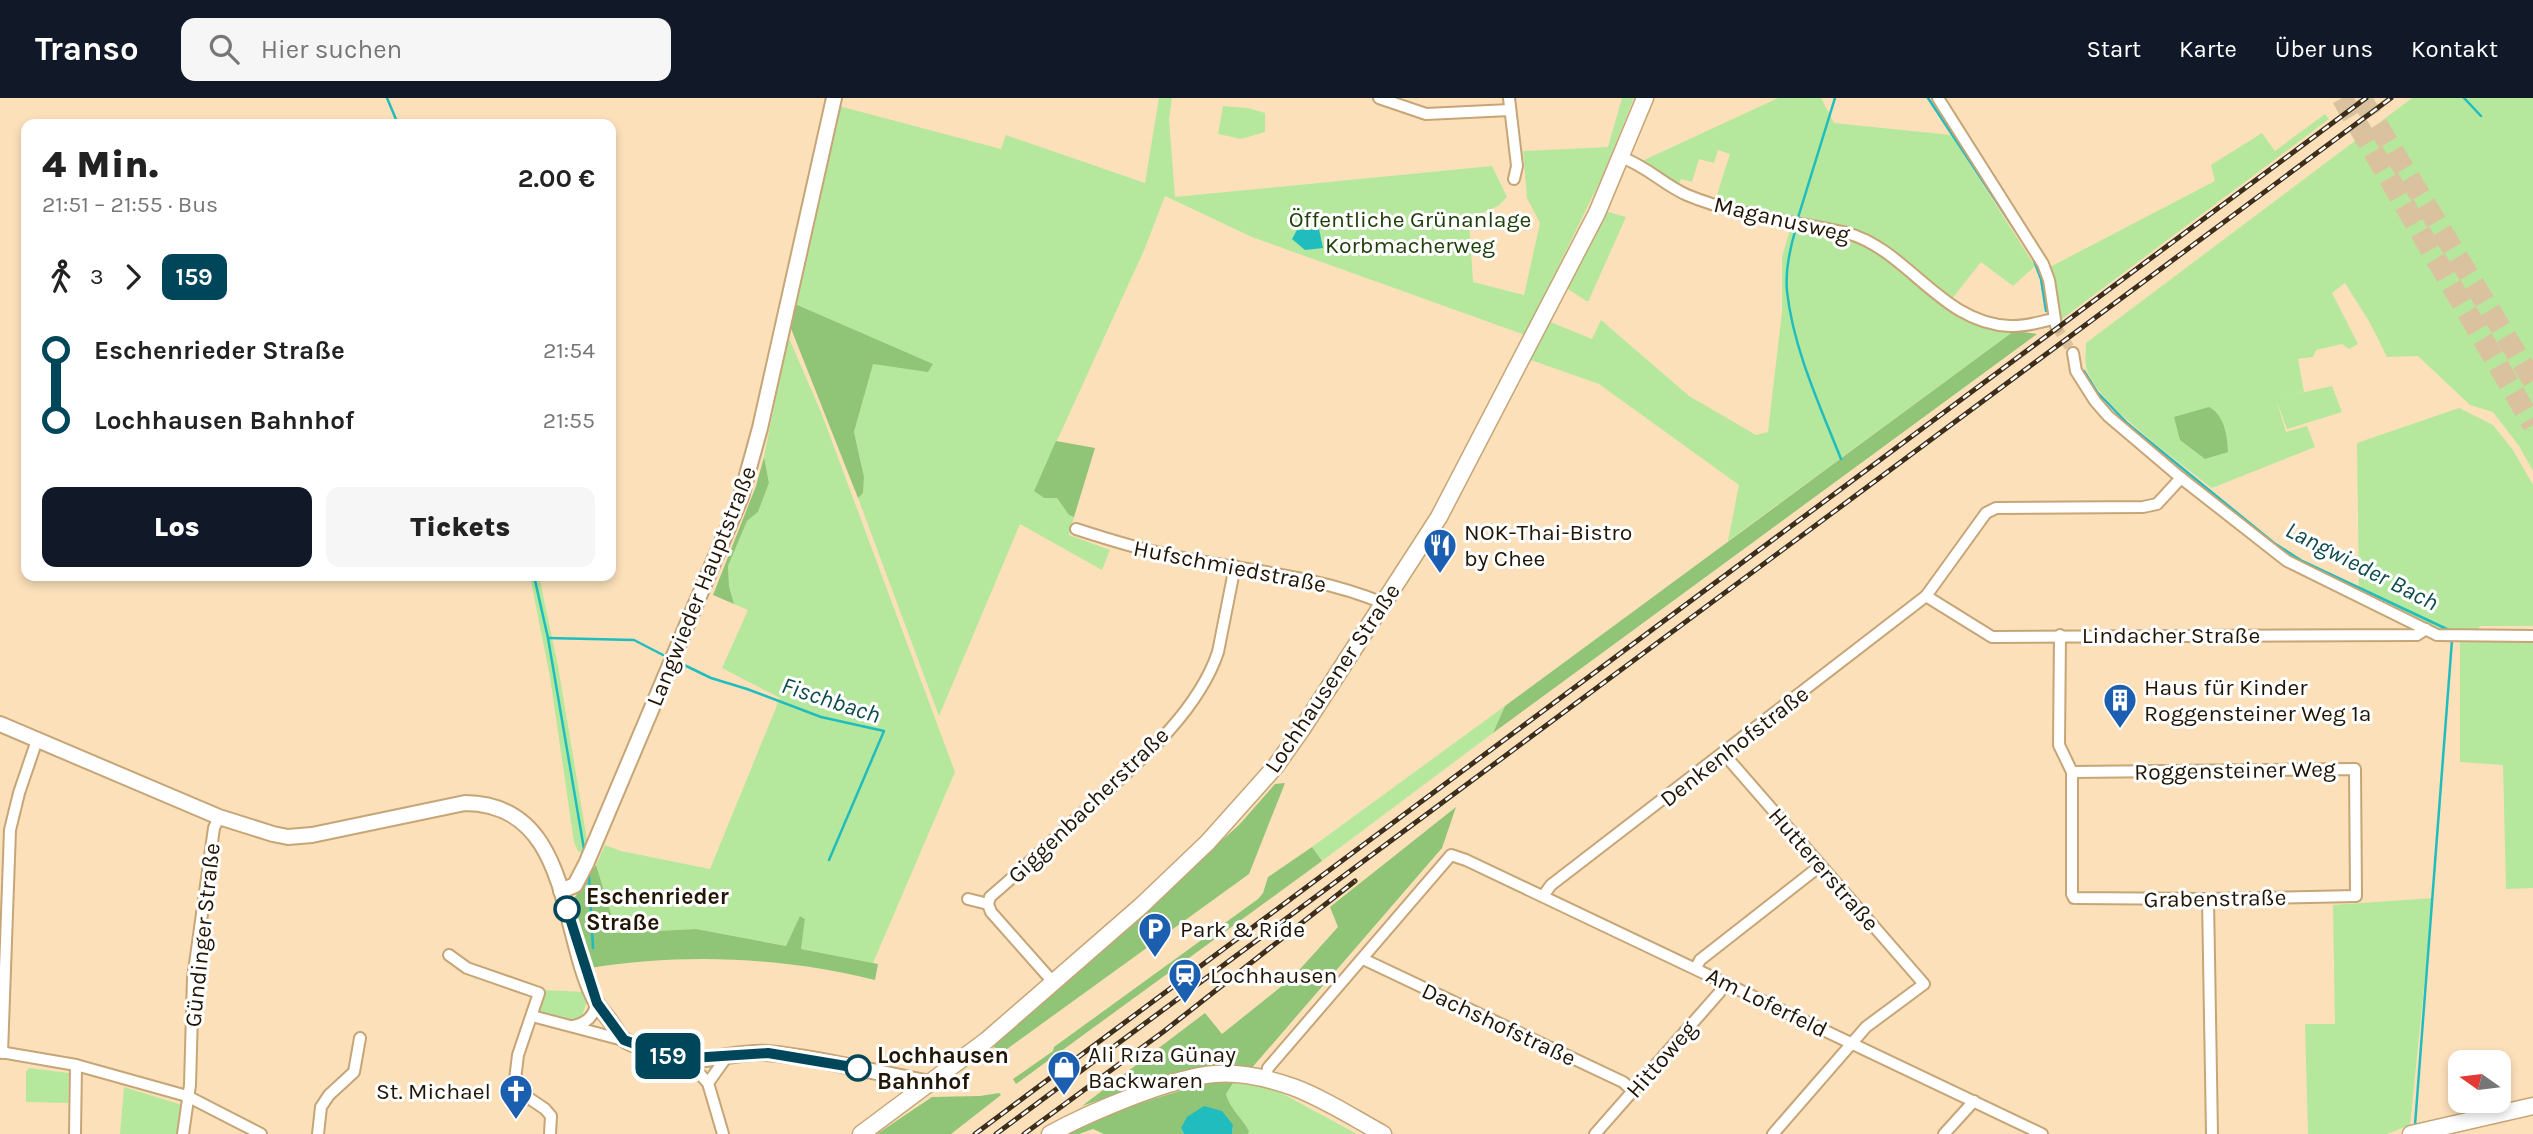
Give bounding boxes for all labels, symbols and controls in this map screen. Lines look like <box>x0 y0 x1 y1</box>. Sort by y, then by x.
search box <box>181 18 671 81</box>
text: Transo <box>35 30 139 68</box>
icon: search <box>205 30 243 68</box>
text: Hier suchen <box>261 34 402 65</box>
text: Start <box>2087 35 2141 63</box>
text: Karte <box>2179 35 2237 63</box>
text: Über uns <box>2275 35 2373 63</box>
text: Kontakt <box>2411 35 2498 63</box>
text: 4 Min. <box>42 142 158 187</box>
text: 2.00 € <box>518 163 595 194</box>
text: 21:51 – 21:55 · Bus <box>42 191 218 218</box>
street label: Maganusweg <box>1711 191 1853 248</box>
park label: Öffentliche Grünanlage Korbmacherweg <box>1289 206 1531 259</box>
icon: walk <box>42 258 80 296</box>
icon: forward <box>114 258 152 296</box>
text: 3 <box>90 263 104 290</box>
text: 159 <box>176 263 213 291</box>
text: Eschenrieder Straße <box>94 335 345 366</box>
text: 21:54 <box>543 337 595 364</box>
text: Lochhausen Bahnhof <box>94 405 354 436</box>
text: 21:55 <box>543 407 595 434</box>
street label: Langwieder Hauptstraße <box>641 462 762 710</box>
button: Los <box>42 487 312 567</box>
button: Tickets <box>326 487 595 567</box>
water label: Langwieder Bach <box>2281 515 2443 617</box>
place label: NOK-Thai-Bistro by Chee <box>1464 519 1632 572</box>
restaurant icon: NOK-Thai-Bistro by Chee <box>1421 526 1459 575</box>
street label: Hufschmiedstraße <box>1131 535 1329 598</box>
street label: Lochhausener Straße <box>1259 579 1406 778</box>
street label: Lindacher Straße <box>2082 622 2260 649</box>
water label: Fischbach <box>778 671 884 729</box>
place label: Haus für Kinder Roggensteiner Weg 1a <box>2144 674 2372 727</box>
street label: Denkenhofstraße <box>1655 680 1814 813</box>
building icon: Haus für Kinder Roggensteiner Weg 1a <box>2101 681 2139 730</box>
street label: Giggenbacherstraße <box>1002 722 1174 889</box>
street label: Roggensteiner Weg <box>2134 755 2336 786</box>
street label: Huttererstraße <box>1763 802 1884 936</box>
street label: Gündinger Straße <box>179 842 226 1028</box>
place label: Eschenrieder Straße <box>586 883 729 936</box>
street label: Grabenstraße <box>2143 884 2287 913</box>
marker: Eschenrieder Straße <box>554 896 580 922</box>
parking icon: Park & Ride <box>1136 910 1174 959</box>
place label: Park & Ride <box>1180 916 1305 943</box>
station icon: Lochhausen <box>1166 956 1204 1005</box>
place label: Lochhausen <box>1210 962 1337 989</box>
street label: Am Loferfeld <box>1702 962 1832 1043</box>
street label: Dachshofstraße <box>1417 977 1580 1072</box>
street label: Hittoweg <box>1620 1015 1702 1103</box>
line badge: 159 <box>628 1033 708 1079</box>
place label: Ali Rıza Günay Backwaren <box>1088 1041 1236 1094</box>
text: 159 <box>649 1042 687 1070</box>
place label: Lochhausen Bahnhof <box>877 1042 1009 1095</box>
shop icon: Ali Rıza Günay Backwaren <box>1045 1048 1083 1097</box>
north arrow <box>2448 1050 2511 1113</box>
map controls <box>2448 1050 2511 1113</box>
marker: Lochhausen Bahnhof <box>845 1055 871 1081</box>
church icon: St. Michael <box>497 1072 535 1121</box>
place label: St. Michael <box>376 1078 491 1105</box>

